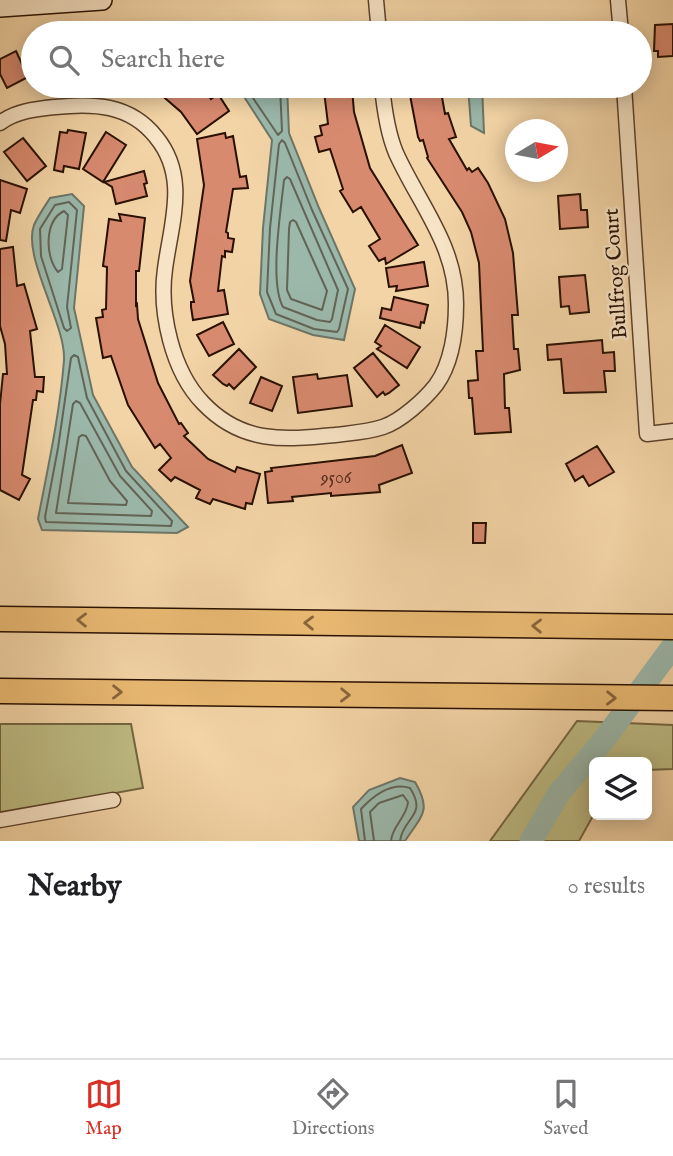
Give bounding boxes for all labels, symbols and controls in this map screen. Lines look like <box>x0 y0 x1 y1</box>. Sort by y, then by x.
search box <box>21 21 652 98</box>
icon: search <box>45 41 83 79</box>
text: Search here <box>101 43 225 76</box>
north arrow <box>505 119 568 182</box>
street label: Bullfrog Court <box>598 208 635 340</box>
house number: 9506 <box>320 467 352 490</box>
one-way arrow <box>76 613 87 628</box>
one-way arrow <box>303 615 314 631</box>
one-way arrow <box>531 618 541 634</box>
one-way arrow <box>112 684 123 700</box>
one-way arrow <box>339 687 350 702</box>
one-way arrow <box>607 690 617 706</box>
map controls <box>589 757 652 820</box>
button: layers <box>589 757 652 820</box>
text: Nearby <box>28 868 121 906</box>
text: 0 results <box>567 872 645 901</box>
tab: Map <box>85 1075 123 1141</box>
tab: Directions <box>292 1075 374 1141</box>
tab: Saved <box>543 1075 588 1141</box>

